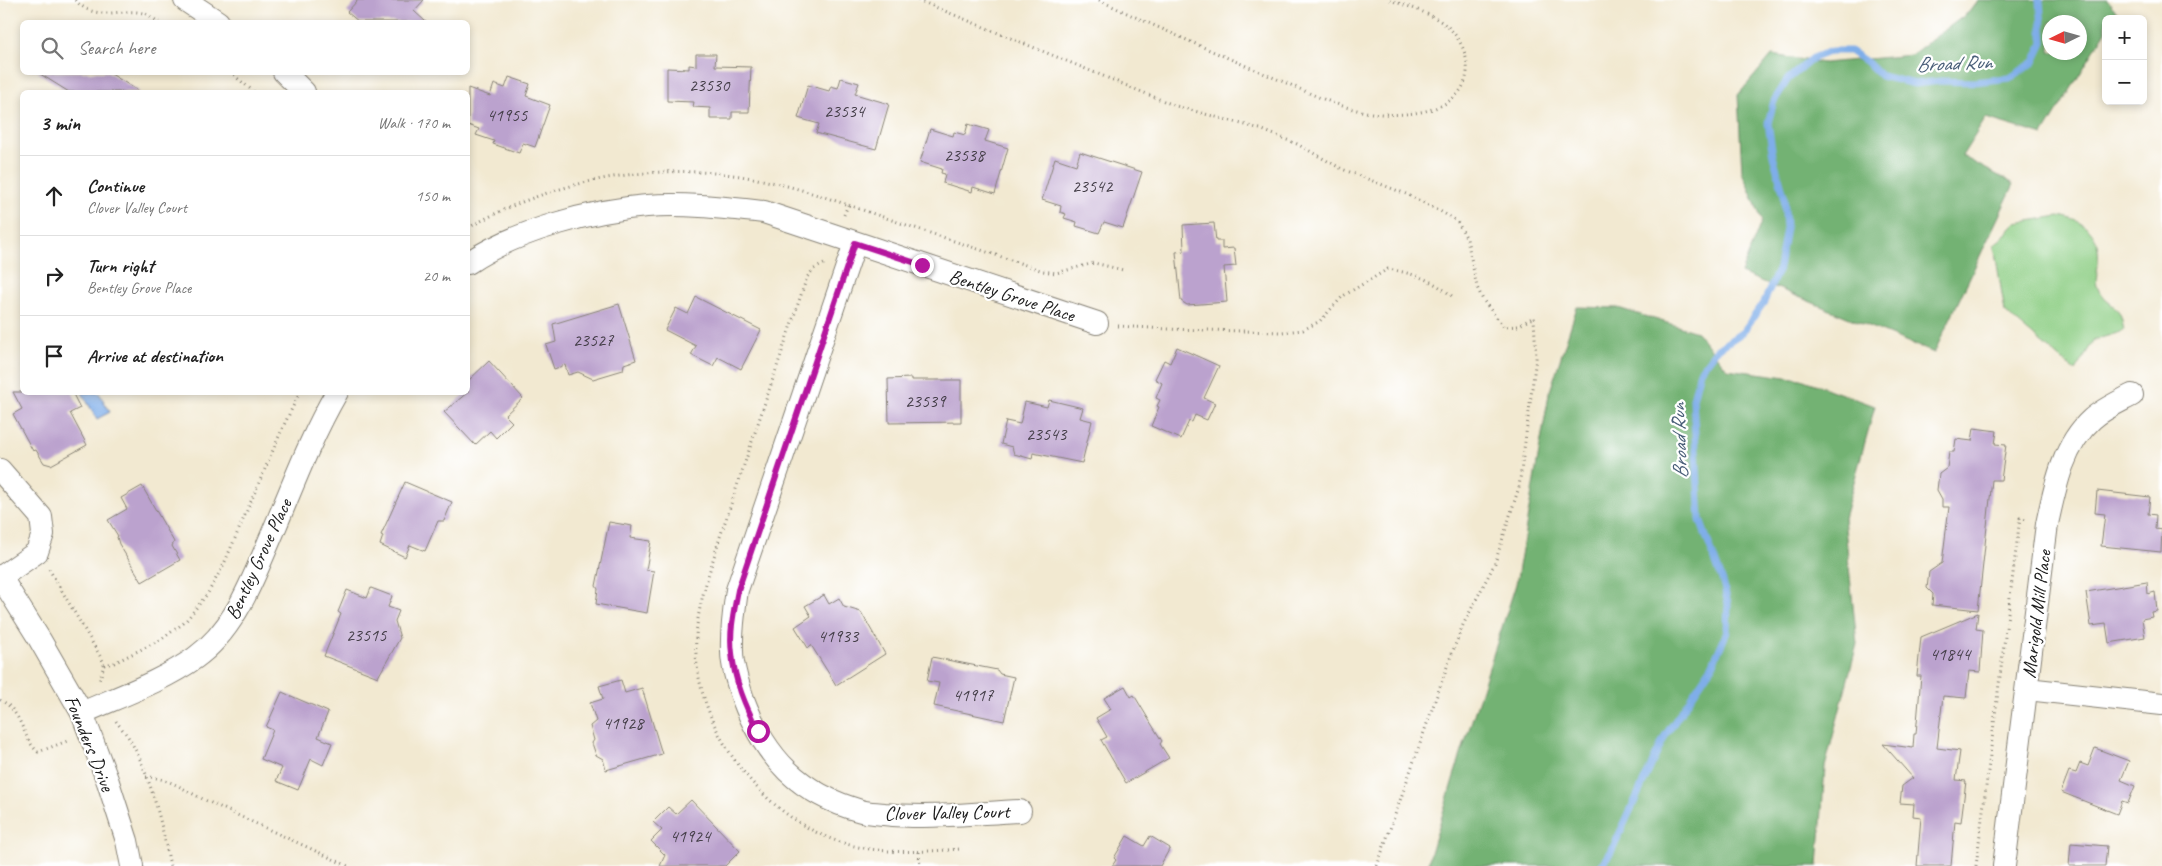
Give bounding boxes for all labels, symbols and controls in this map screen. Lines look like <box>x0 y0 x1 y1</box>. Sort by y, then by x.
north arrow <box>2042 15 2087 60</box>
map controls <box>2102 15 2147 105</box>
button: + <box>2102 15 2147 60</box>
search box <box>20 20 470 75</box>
icon: search <box>38 34 66 62</box>
text: Search here <box>78 36 155 60</box>
water label: Broad Run <box>1916 49 1995 77</box>
button: − <box>2102 60 2147 105</box>
house number: 23530 <box>689 74 731 96</box>
house number: 23534 <box>824 100 866 122</box>
house number: 41955 <box>487 104 528 126</box>
text: 3 min <box>40 110 80 136</box>
text: Walk · 170 m <box>378 113 450 133</box>
house number: 23538 <box>944 144 986 166</box>
text: Continue <box>87 174 144 198</box>
house number: 23542 <box>1072 175 1114 197</box>
icon: ahead <box>40 182 68 210</box>
text: 150 m <box>416 186 450 206</box>
text: Clover Valley Court <box>87 198 187 218</box>
text: Turn right <box>87 254 154 278</box>
route end <box>911 254 934 277</box>
icon: right <box>40 262 68 290</box>
street label: Bentley Grove Place <box>946 263 1079 328</box>
text: 20 m <box>423 266 450 286</box>
text: Bentley Grove Place <box>87 278 191 298</box>
house number: 23527 <box>573 329 614 351</box>
icon: arrive <box>40 342 68 370</box>
text: Arrive at destination <box>87 344 223 368</box>
house number: 23539 <box>905 390 947 412</box>
water label: Broad Run <box>1665 400 1693 479</box>
house number: 23543 <box>1026 423 1068 445</box>
street label: Bentley Grove Place <box>220 493 298 624</box>
street label: Marigold Mill Place <box>2016 547 2057 679</box>
house number: 23515 <box>346 624 387 646</box>
house number: 41933 <box>818 625 860 647</box>
house number: 41844 <box>1930 643 1972 665</box>
house number: 41917 <box>953 684 994 706</box>
street label: Founders Drive <box>59 692 121 796</box>
house number: 41928 <box>603 712 645 734</box>
route start <box>747 720 770 743</box>
street label: Clover Valley Court <box>884 799 1012 826</box>
house number: 41924 <box>670 825 712 847</box>

